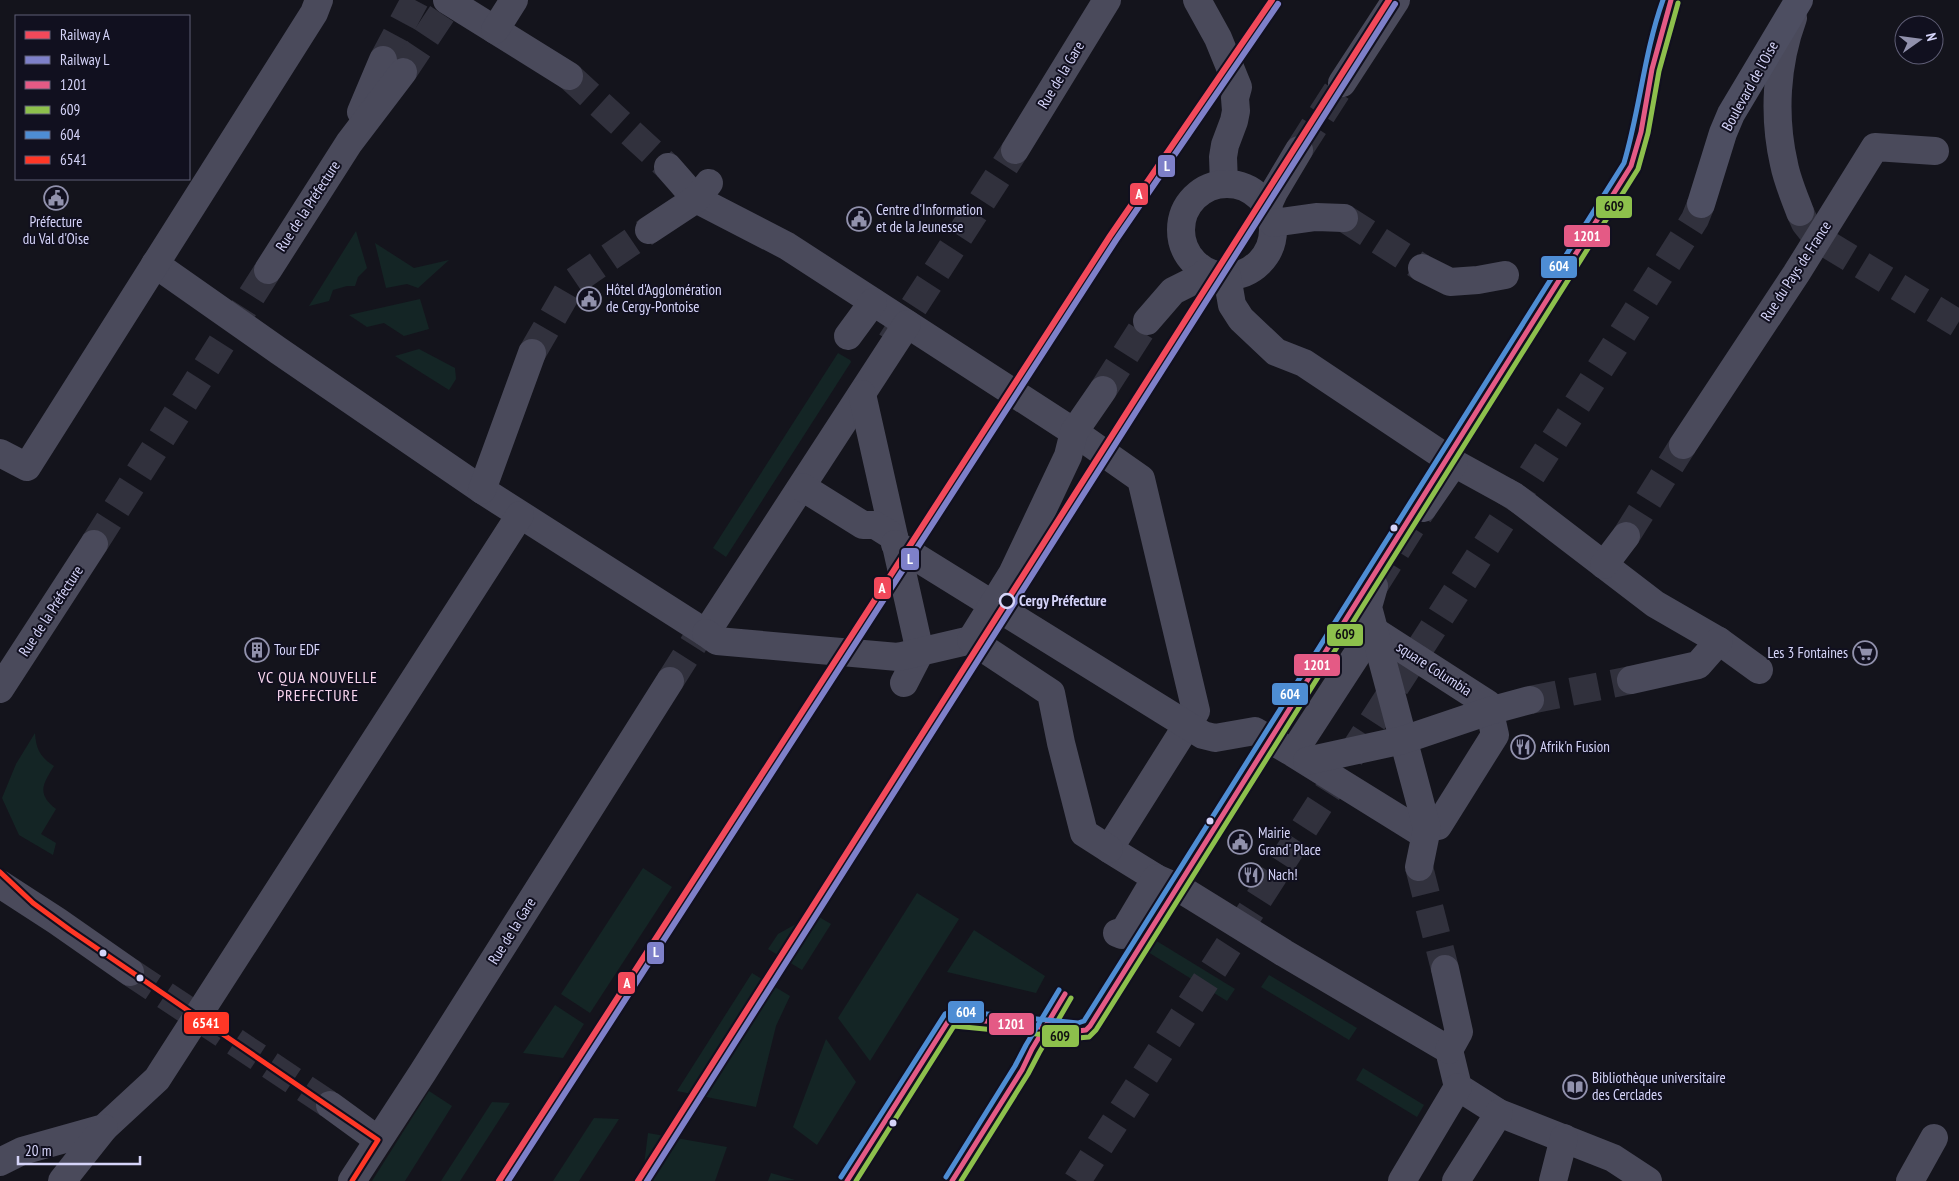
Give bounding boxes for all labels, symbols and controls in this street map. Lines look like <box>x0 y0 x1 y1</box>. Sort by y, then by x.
legend <box>15 15 190 180</box>
north arrow <box>1894 15 1944 65</box>
text: Railway A <box>60 25 111 44</box>
text: N <box>1922 31 1941 43</box>
street label: Rue de la Gare <box>1033 38 1088 112</box>
street label: Boulevard de l'Oise <box>1717 38 1782 134</box>
text: Railway L <box>60 50 110 69</box>
text: 1201 <box>60 75 87 94</box>
text: 609 <box>60 100 80 119</box>
text: 604 <box>60 125 81 144</box>
text: 6541 <box>60 150 87 169</box>
line badge: L <box>1157 154 1176 178</box>
street label: Rue de la Préfecture <box>271 157 344 255</box>
text: L <box>1164 157 1170 175</box>
line badge: A <box>1129 182 1149 206</box>
public building icon: Préfecture du Val d'Oise <box>43 185 69 211</box>
text: A <box>1134 185 1143 203</box>
line badge: 609 <box>1595 195 1633 219</box>
text: 609 <box>1604 197 1624 215</box>
place label: Centre d'Information et de la Jeunesse <box>876 200 983 236</box>
public building icon: Centre d'Information et de la Jeunesse <box>846 206 872 232</box>
place label: Préfecture du Val d'Oise <box>23 212 89 248</box>
street label: Rue du Pays de France <box>1756 217 1835 324</box>
line badge: 1201 <box>1563 224 1611 248</box>
text: 1201 <box>1574 227 1600 245</box>
line badge: 604 <box>1540 255 1578 279</box>
text: 604 <box>1549 257 1569 275</box>
place label: Hôtel d'Agglomération de Cergy-Pontoise <box>606 280 722 316</box>
public building icon: Hôtel d'Agglomération de Cergy-Pontoise <box>576 286 602 312</box>
unlabelled marker <box>1389 523 1399 533</box>
line badge: L <box>900 547 920 571</box>
text: L <box>907 550 913 568</box>
street label: Rue de la Préfecture <box>14 562 87 660</box>
line badge: A <box>873 576 892 600</box>
text: A <box>877 579 886 597</box>
place label: Cergy Préfecture <box>1019 591 1107 610</box>
marker: Cergy Préfecture <box>999 593 1015 609</box>
line badge: 609 <box>1326 623 1364 647</box>
text: 609 <box>1335 625 1355 643</box>
building icon: Tour EDF <box>244 637 270 663</box>
street label: square Columbia <box>1393 637 1476 700</box>
place label: Tour EDF <box>274 640 320 659</box>
supermarket icon: Les 3 Fontaines <box>1852 640 1878 666</box>
place label: Les 3 Fontaines <box>1768 643 1848 662</box>
line badge: 1201 <box>1293 653 1341 677</box>
text: 1201 <box>1304 656 1330 674</box>
district label: VC QUA NOUVELLE PREFECTURE <box>257 667 378 705</box>
line badge: 604 <box>1271 682 1309 706</box>
text: 604 <box>1280 685 1300 703</box>
restaurant icon: Afrik'n Fusion <box>1510 734 1536 760</box>
place label: Afrik'n Fusion <box>1540 737 1610 756</box>
unlabelled marker <box>1205 816 1215 826</box>
place label: Mairie Grand' Place <box>1258 823 1321 859</box>
public building icon: Mairie Grand' Place <box>1227 829 1253 855</box>
restaurant icon: Nach! <box>1238 862 1264 888</box>
place label: Nach! <box>1268 865 1298 884</box>
street label: Rue de la Gare <box>484 894 540 968</box>
line badge: L <box>646 941 665 965</box>
text: L <box>653 943 659 961</box>
unlabelled marker <box>98 948 108 958</box>
line badge: A <box>617 971 636 995</box>
unlabelled marker <box>135 973 145 983</box>
text: A <box>622 974 631 992</box>
line badge: 604 <box>947 1000 985 1024</box>
text: 604 <box>956 1003 976 1021</box>
line badge: 6541 <box>183 1011 230 1035</box>
line badge: 1201 <box>988 1012 1035 1036</box>
text: 6541 <box>193 1014 219 1032</box>
text: 1201 <box>998 1015 1024 1033</box>
line badge: 609 <box>1041 1024 1080 1048</box>
text: 609 <box>1050 1027 1070 1045</box>
place label: Bibliothèque universitaire des Cerclades <box>1592 1068 1726 1104</box>
library icon: Bibliothèque universitaire des Cerclades <box>1562 1074 1588 1100</box>
unlabelled marker <box>888 1118 898 1128</box>
scale bar <box>18 1134 140 1166</box>
text: 20 m <box>25 1141 51 1160</box>

